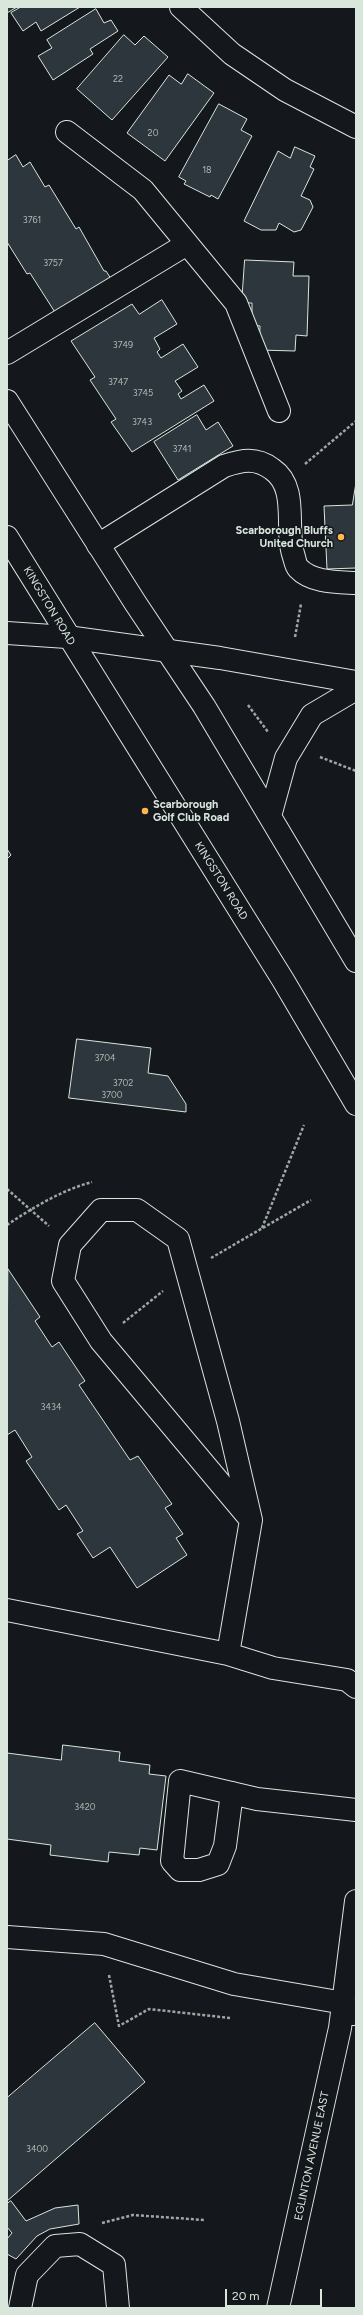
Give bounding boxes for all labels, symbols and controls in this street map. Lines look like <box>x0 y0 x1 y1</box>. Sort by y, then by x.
house number: 22 <box>113 74 123 84</box>
house number: 20 <box>148 128 158 138</box>
house number: 18 <box>202 165 212 175</box>
house number: 3761 <box>23 215 41 225</box>
house number: 3757 <box>43 258 63 268</box>
house number: 3749 <box>113 340 133 350</box>
house number: 3747 <box>108 377 128 387</box>
house number: 3745 <box>133 388 153 398</box>
house number: 3743 <box>132 417 152 427</box>
house number: 3741 <box>172 444 192 454</box>
place label: Scarborough Bluffs United Church <box>236 524 333 550</box>
marker: Scarborough Bluffs United Church <box>336 532 346 542</box>
street label: KINGSTON ROAD <box>20 564 78 648</box>
place label: Scarborough Golf Club Road <box>153 798 229 824</box>
marker: Scarborough Golf Club Road <box>140 806 150 816</box>
street label: KINGSTON ROAD <box>192 840 250 922</box>
house number: 3704 <box>94 1053 116 1063</box>
house number: 3702 <box>113 1078 133 1088</box>
house number: 3700 <box>101 1090 123 1100</box>
house number: 3434 <box>41 1402 61 1412</box>
house number: 3420 <box>74 1802 96 1812</box>
street label: EGLINTON AVENUE EAST <box>292 2090 332 2222</box>
house number: 3400 <box>26 2144 48 2154</box>
scale bar <box>227 2281 324 2307</box>
text: 20 m <box>232 2289 260 2303</box>

